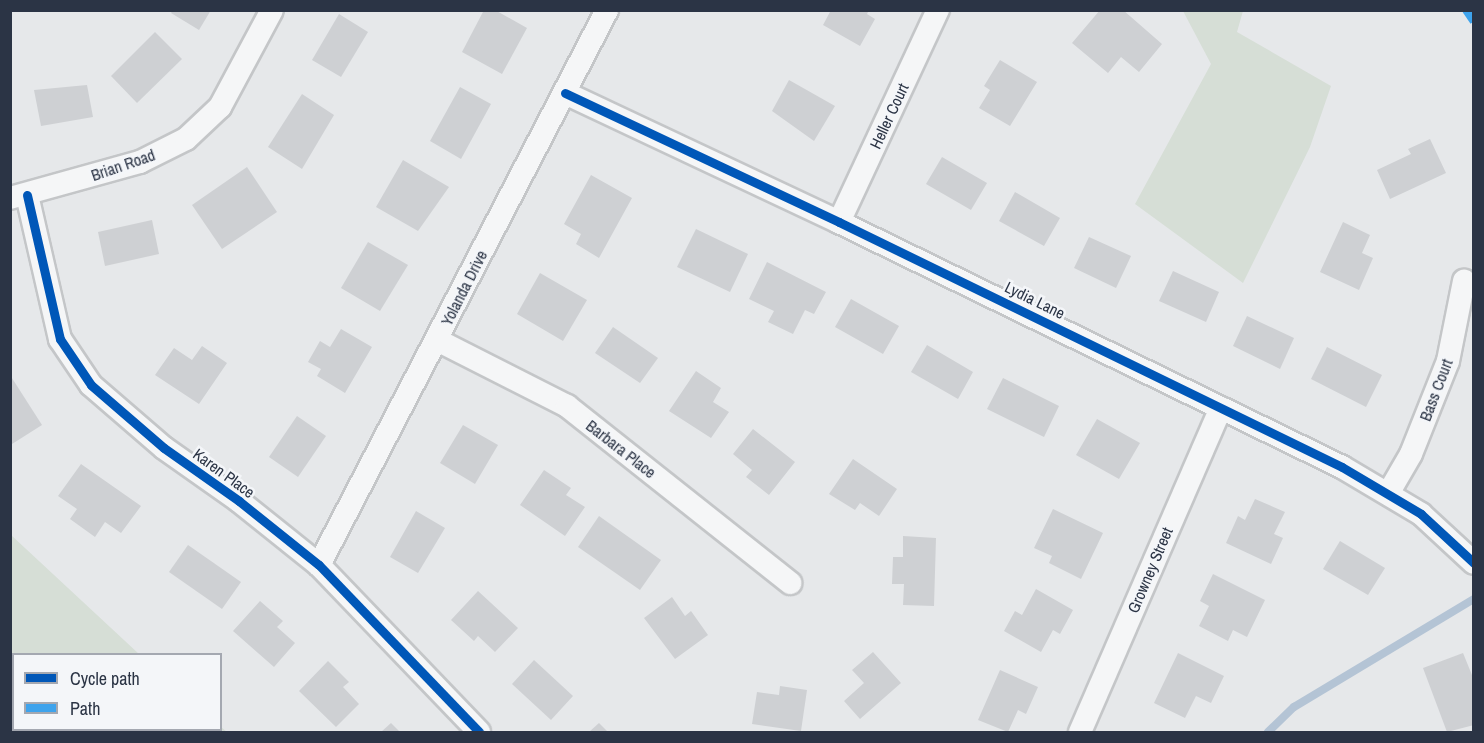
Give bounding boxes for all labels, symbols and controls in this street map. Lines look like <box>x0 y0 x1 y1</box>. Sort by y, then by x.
street label: Heller Court <box>866 80 912 152</box>
street label: Brian Road <box>88 145 158 185</box>
street label: Yolanda Drive <box>437 247 491 329</box>
street label: Lydia Lane <box>1002 277 1068 323</box>
street label: Bass Court <box>1415 356 1457 424</box>
street label: Barbara Place <box>582 416 660 482</box>
street label: Karen Place <box>189 444 259 502</box>
street label: Growney Street <box>1123 524 1177 616</box>
legend <box>12 653 222 731</box>
text: Cycle path <box>70 666 140 691</box>
text: Path <box>70 696 100 721</box>

